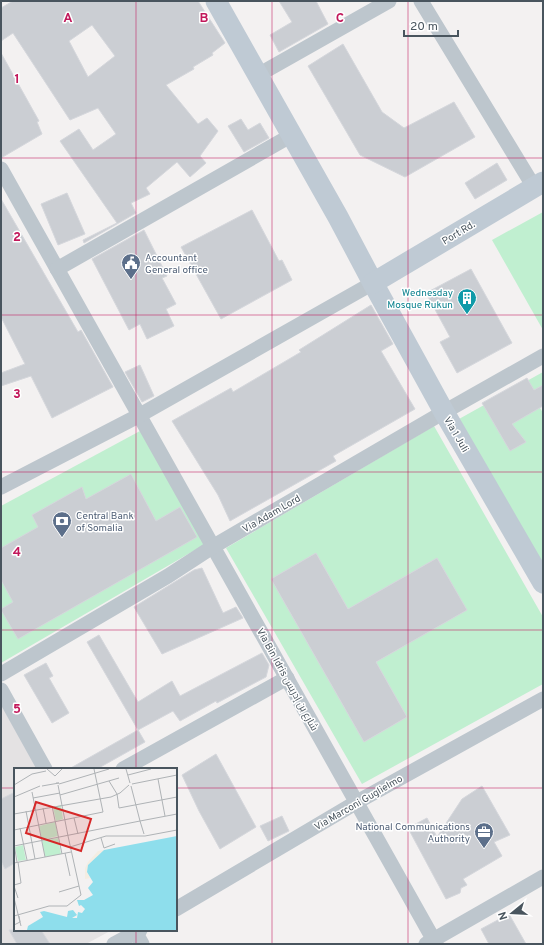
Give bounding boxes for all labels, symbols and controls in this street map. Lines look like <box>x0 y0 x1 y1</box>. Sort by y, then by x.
text: A <box>63 11 73 27</box>
text: B <box>200 11 209 27</box>
text: C <box>336 11 344 27</box>
scale bar <box>404 12 458 38</box>
text: 20 m <box>410 19 438 35</box>
text: 1 <box>14 72 20 88</box>
street label: Port Rd. <box>440 218 478 248</box>
text: 2 <box>13 230 21 246</box>
public building icon: Accountant General office <box>120 252 142 280</box>
place label: Accountant General office <box>145 252 208 277</box>
place label: Wednesday Mosque Rukun <box>387 287 453 312</box>
building icon: Wednesday Mosque Rukun <box>456 287 478 315</box>
text: 3 <box>13 387 21 403</box>
street label: Via 1 Juli <box>440 415 471 455</box>
street label: Via Adam Lord <box>240 492 303 536</box>
bank icon: Central Bank of Somalia <box>51 510 73 538</box>
place label: Central Bank of Somalia <box>76 510 134 535</box>
text: 4 <box>13 545 21 561</box>
street label: Via Bin Idris شارع بن إدريس <box>253 626 320 733</box>
text: 5 <box>13 702 21 718</box>
inset map <box>14 768 177 931</box>
street label: Via Marconi Guglielmo <box>312 772 406 834</box>
place label: National Communications Authority <box>356 821 470 846</box>
office icon: National Communications Authority <box>473 821 495 849</box>
north arrow <box>492 893 532 933</box>
text: N <box>496 910 511 922</box>

